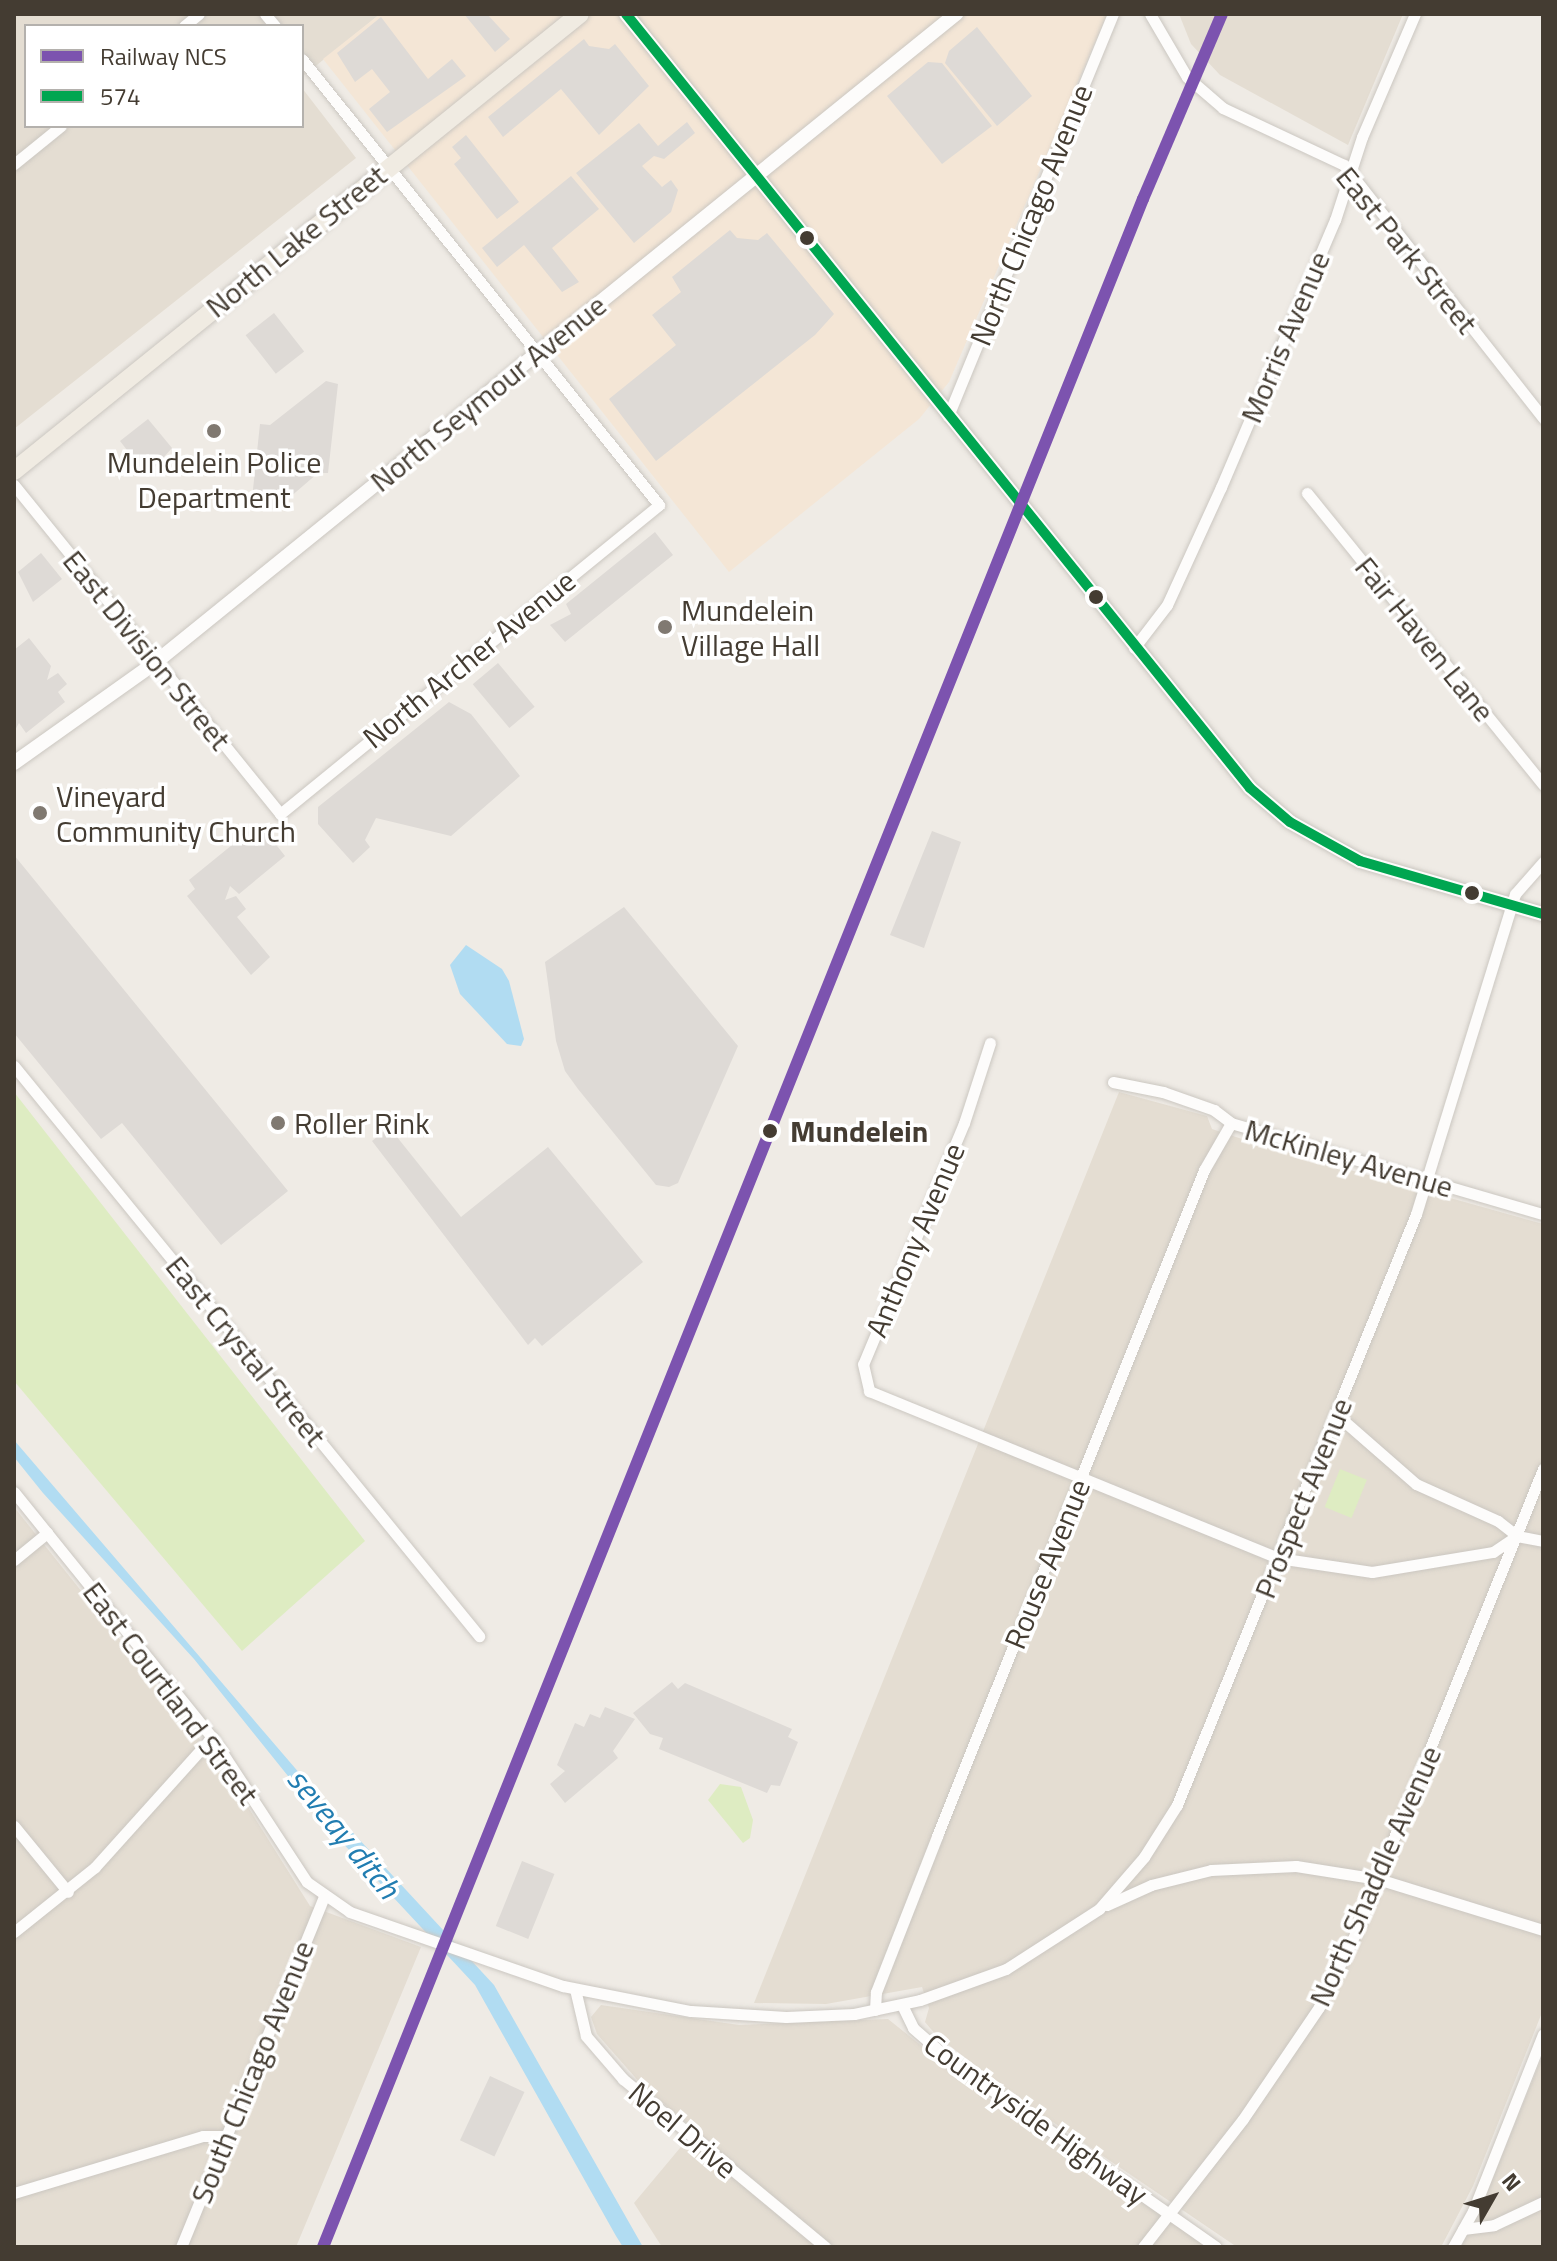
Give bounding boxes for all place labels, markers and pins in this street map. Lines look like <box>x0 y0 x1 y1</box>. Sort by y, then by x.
unlabelled marker <box>799 230 815 246</box>
marker: Mundelein Police Department <box>205 422 223 440</box>
place label: Mundelein Police Department <box>107 444 321 514</box>
unlabelled marker <box>1088 589 1104 605</box>
place label: Mundelein Village Hall <box>681 592 820 662</box>
marker: Mundelein Village Hall <box>656 618 674 636</box>
place label: Vineyard Community Church <box>56 778 296 848</box>
marker: Vineyard Community Church <box>31 804 49 822</box>
unlabelled marker <box>1464 885 1480 901</box>
place label: Roller Rink <box>294 1105 430 1141</box>
place label: Mundelein <box>790 1113 928 1149</box>
marker: Roller Rink <box>269 1114 287 1132</box>
marker: Mundelein <box>757 1118 783 1144</box>

